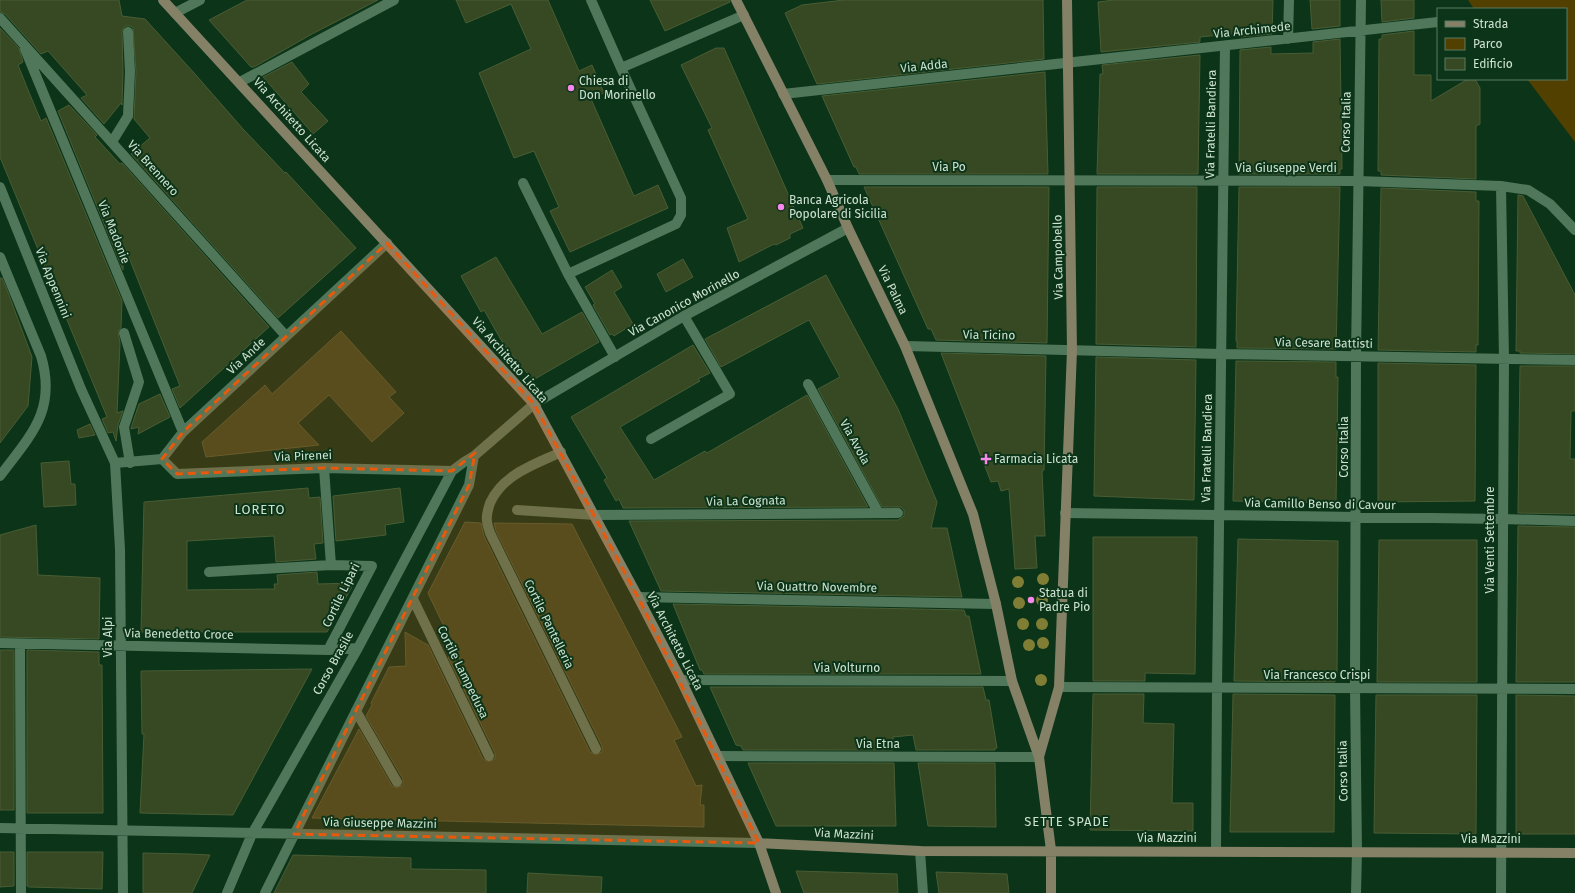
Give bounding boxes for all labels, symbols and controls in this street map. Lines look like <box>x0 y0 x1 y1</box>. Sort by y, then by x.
legend <box>1437 8 1567 80</box>
text: Strada <box>1473 17 1508 31</box>
street label: Via Archimede <box>1213 19 1291 41</box>
text: Parco <box>1473 37 1503 51</box>
street label: Via Adda <box>900 57 948 75</box>
text: Edificio <box>1473 57 1513 71</box>
street label: Via Fratelli Bandiera <box>1203 69 1219 179</box>
place label: Chiesa di Don Morinello <box>579 74 656 102</box>
street label: Via Architetto Licata <box>250 75 334 165</box>
marker: Chiesa di Don Morinello <box>566 83 576 93</box>
street label: Corso Italia <box>1338 91 1354 153</box>
street label: Via Brennero <box>124 137 182 199</box>
street label: Via Po <box>932 160 966 174</box>
street label: Via Giuseppe Verdi <box>1235 161 1337 175</box>
place label: Banca Agricola Popolare di Sicilia <box>789 193 887 221</box>
street label: Via Madonie <box>95 198 133 266</box>
marker: Banca Agricola Popolare di Sicilia <box>776 202 786 212</box>
street label: Via Campobello <box>1050 214 1066 300</box>
street label: Via Appennini <box>32 245 74 321</box>
street label: Via Palma <box>875 263 911 317</box>
street label: Via Canonico Morinello <box>626 267 742 339</box>
street label: Via Architetto Licata <box>469 314 551 406</box>
street label: Via Ticino <box>963 328 1015 342</box>
street label: Via Ande <box>224 335 268 377</box>
street label: Via Cesare Battisti <box>1275 335 1373 351</box>
street label: Via Fratelli Bandiera <box>1199 393 1215 503</box>
street label: Corso Italia <box>1337 416 1351 478</box>
street label: Via Avola <box>837 417 873 467</box>
street label: Via Pirenei <box>274 448 332 464</box>
place label: Farmacia Licata <box>994 452 1078 466</box>
marker: Farmacia Licata <box>981 454 991 464</box>
street label: Via Venti Settembre <box>1483 487 1497 593</box>
street label: Via La Cognata <box>706 493 786 509</box>
street label: Via Camillo Benso di Cavour <box>1244 496 1396 512</box>
district label: LORETO <box>235 502 285 517</box>
street label: Cortile Lipari <box>319 561 363 629</box>
street label: Cortile Pantelleria <box>521 577 577 671</box>
street label: Via Quattro Novembre <box>757 579 877 595</box>
place label: Statua di Padre Pio <box>1039 586 1090 614</box>
street label: Via Architetto Licata <box>644 589 706 693</box>
marker: Statua di Padre Pio <box>1026 595 1036 605</box>
street label: Via Alpi <box>101 617 115 657</box>
street label: Cortile Lampedusa <box>434 623 492 721</box>
street label: Via Benedetto Croce <box>124 626 234 642</box>
street label: Corso Brasile <box>310 629 356 697</box>
street label: Via Volturno <box>814 661 880 675</box>
street label: Via Francesco Crispi <box>1263 668 1371 682</box>
street label: Via Etna <box>856 737 900 751</box>
street label: Corso Italia <box>1335 740 1351 802</box>
district label: SETTE SPADE <box>1024 814 1110 829</box>
street label: Via Giuseppe Mazzini <box>323 815 437 831</box>
street label: Via Mazzini <box>814 825 874 843</box>
street label: Via Mazzini <box>1137 831 1197 845</box>
street label: Via Mazzini <box>1461 832 1521 846</box>

